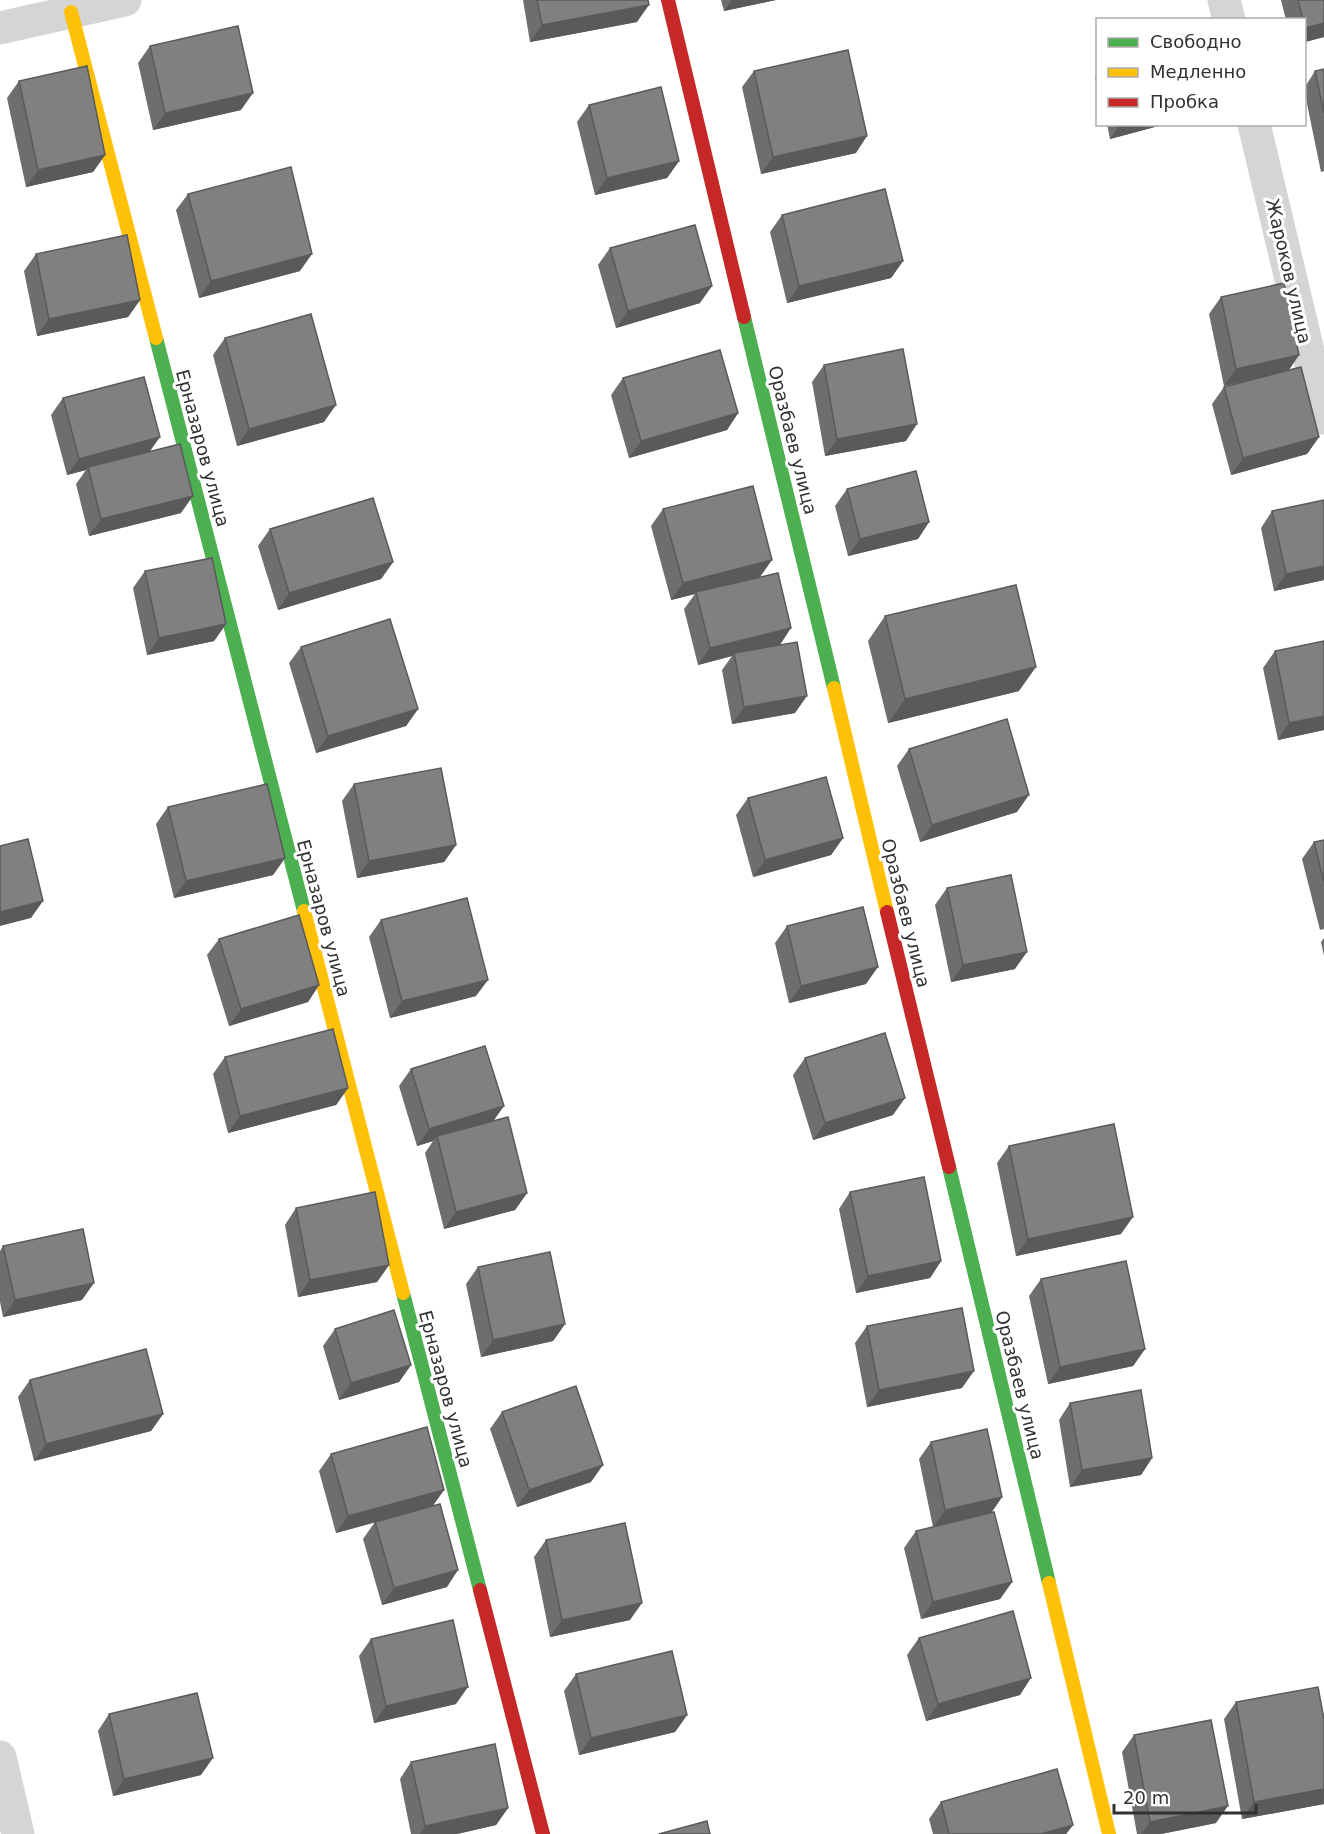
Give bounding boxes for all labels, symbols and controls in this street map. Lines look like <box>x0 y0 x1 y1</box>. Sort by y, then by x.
legend <box>1096 18 1306 126</box>
text: Свободно <box>1150 31 1242 52</box>
text: Медленно <box>1150 61 1246 82</box>
text: Пробка <box>1150 91 1219 112</box>
street label: Жароков улица <box>1262 196 1316 346</box>
street label: Оразбаев улица <box>764 363 822 517</box>
street label: Ерназаров улица <box>172 367 234 529</box>
street label: Оразбаев улица <box>877 836 935 990</box>
street label: Ерназаров улица <box>293 837 355 999</box>
street label: Ерназаров улица <box>415 1308 477 1470</box>
street label: Оразбаев улица <box>991 1308 1049 1462</box>
scale bar <box>1114 1777 1256 1815</box>
text: 20 m <box>1123 1787 1169 1808</box>

